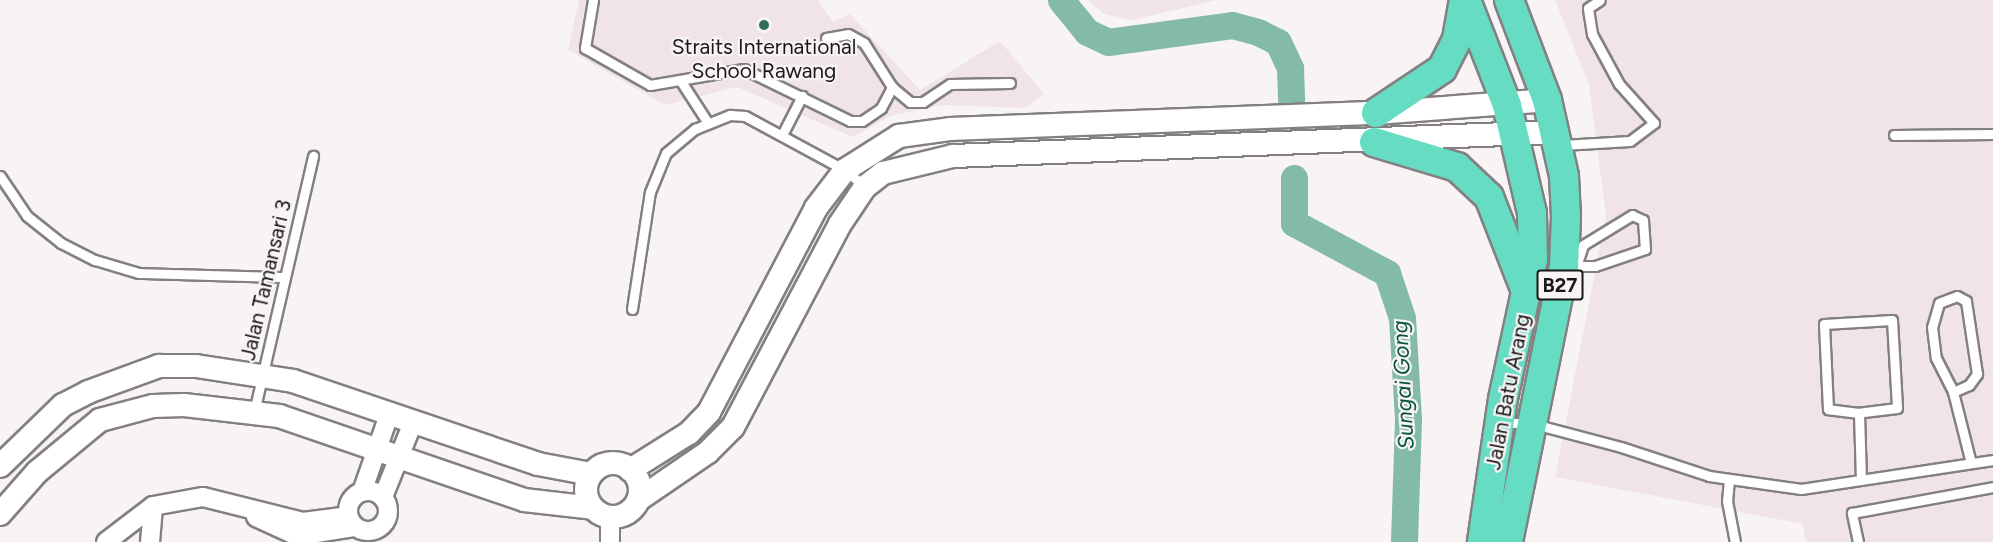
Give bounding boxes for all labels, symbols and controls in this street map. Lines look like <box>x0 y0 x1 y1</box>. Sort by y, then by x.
marker: Straits International School Rawang <box>757 18 771 32</box>
place label: Straits International School Rawang <box>672 34 856 84</box>
street label: Jalan Tamansari 3 <box>235 197 297 363</box>
road number: B27 <box>1536 268 1584 302</box>
street label: Jalan Batu Arang <box>1481 312 1535 472</box>
water label: Sungai Gong <box>1386 320 1420 450</box>

